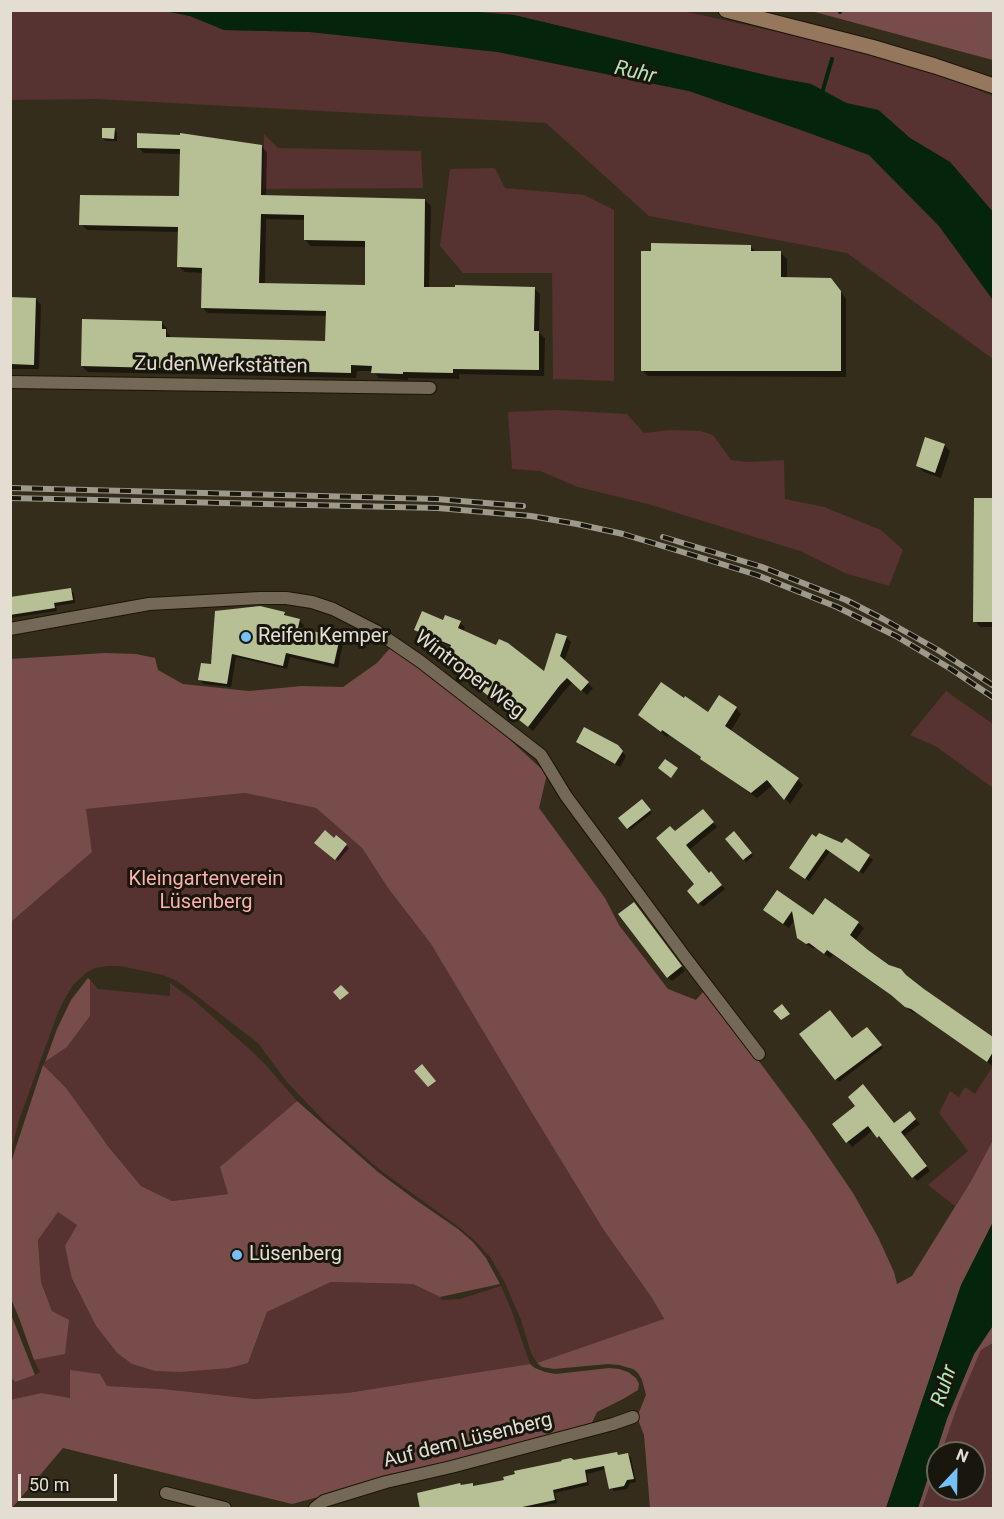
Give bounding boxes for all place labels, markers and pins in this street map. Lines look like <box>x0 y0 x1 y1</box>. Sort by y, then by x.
place label: Reifen Kemper <box>258 625 388 649</box>
marker: Reifen Kemper <box>239 630 253 644</box>
place label: Lüsenberg <box>249 1243 342 1267</box>
marker: Lüsenberg <box>230 1248 244 1262</box>

